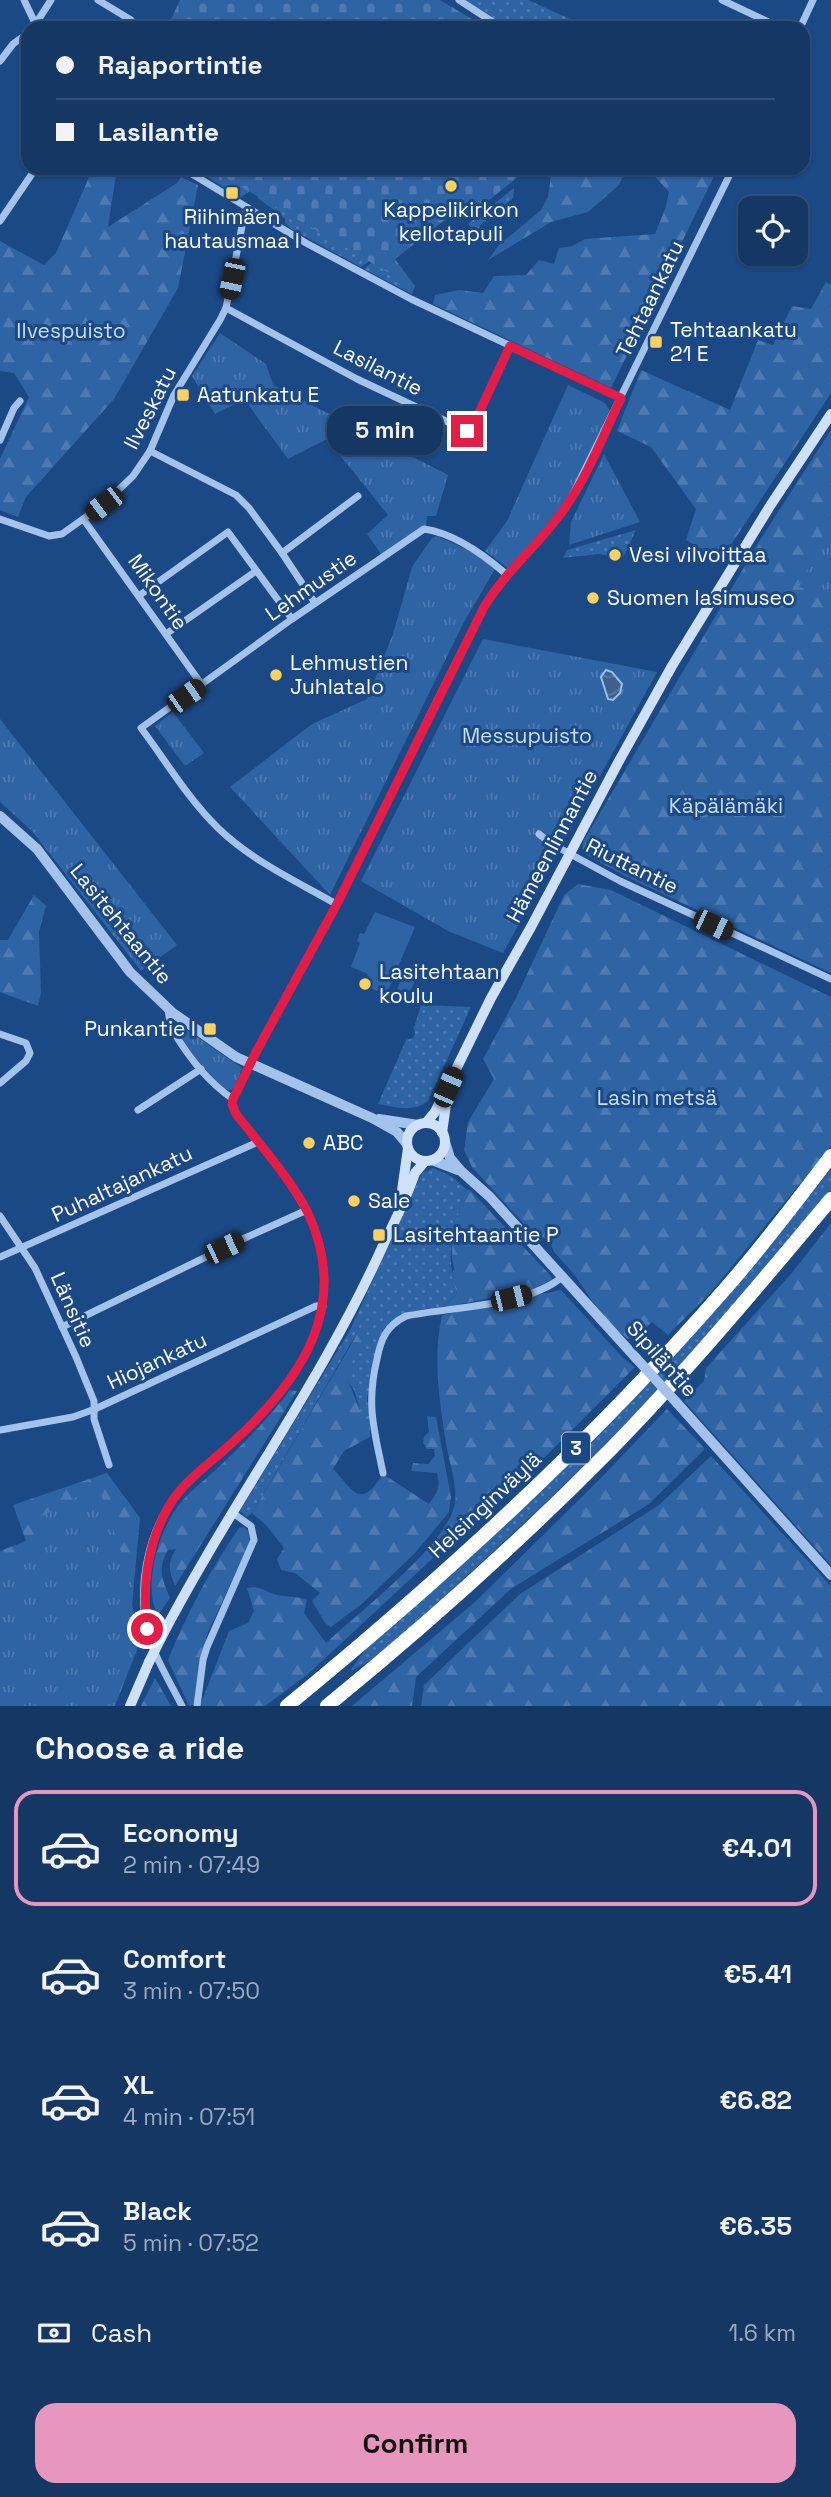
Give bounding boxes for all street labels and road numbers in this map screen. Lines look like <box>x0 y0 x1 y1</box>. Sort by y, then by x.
street label: Tehtaankatu <box>610 236 689 362</box>
street label: Lasilantie <box>329 334 427 402</box>
street label: Ilveskatu <box>117 362 182 454</box>
street label: Lehmustie <box>260 544 362 627</box>
street label: Mikontie <box>122 548 194 635</box>
street label: Hämeenlinnantie <box>500 765 603 927</box>
street label: Riuttantie <box>582 832 683 900</box>
street label: Lasitehtaantie <box>64 858 178 990</box>
street label: Puhaltajankatu <box>47 1139 197 1228</box>
street label: Länsitie <box>45 1268 102 1352</box>
street label: Sipiläntie <box>621 1315 704 1403</box>
street label: Hiojankatu <box>103 1326 211 1395</box>
road number: 3 <box>562 1432 590 1464</box>
street label: Helsinginväylä <box>423 1445 547 1564</box>

